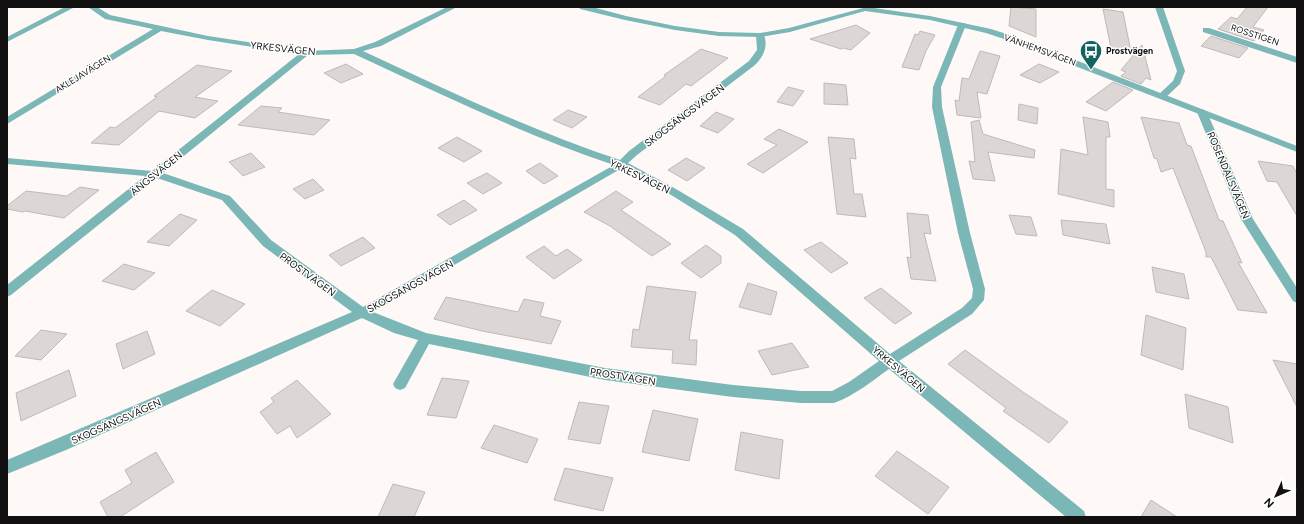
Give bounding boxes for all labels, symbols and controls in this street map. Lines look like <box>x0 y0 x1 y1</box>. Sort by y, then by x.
street label: ROSSTIGEN <box>1230 22 1281 48</box>
street label: VÄNHEMSVÄGEN <box>1003 31 1078 68</box>
bus stop icon: Prostvägen <box>1078 38 1104 71</box>
street label: YRKESVÄGEN <box>250 39 316 58</box>
place label: Prostvägen <box>1106 45 1153 56</box>
street label: AKLEJAVÄGEN <box>53 52 113 95</box>
street label: SKOGSÄNGSVÄGEN <box>642 81 727 150</box>
street label: ROSENDALSVÄGEN <box>1204 129 1253 221</box>
street label: ÄNGSVÄGEN <box>128 148 185 198</box>
street label: YRKESVÄGEN <box>608 156 672 197</box>
street label: PROSTVÄGEN <box>277 250 338 299</box>
street label: SKOGSÄNGSVÄGEN <box>365 257 456 316</box>
street label: YRKESVÄGEN <box>869 343 928 395</box>
street label: PROSTVÄGEN <box>589 365 657 388</box>
street label: SKOGSÄNGSVÄGEN <box>69 396 163 447</box>
north arrow <box>1256 476 1296 516</box>
text: N <box>1262 495 1277 510</box>

